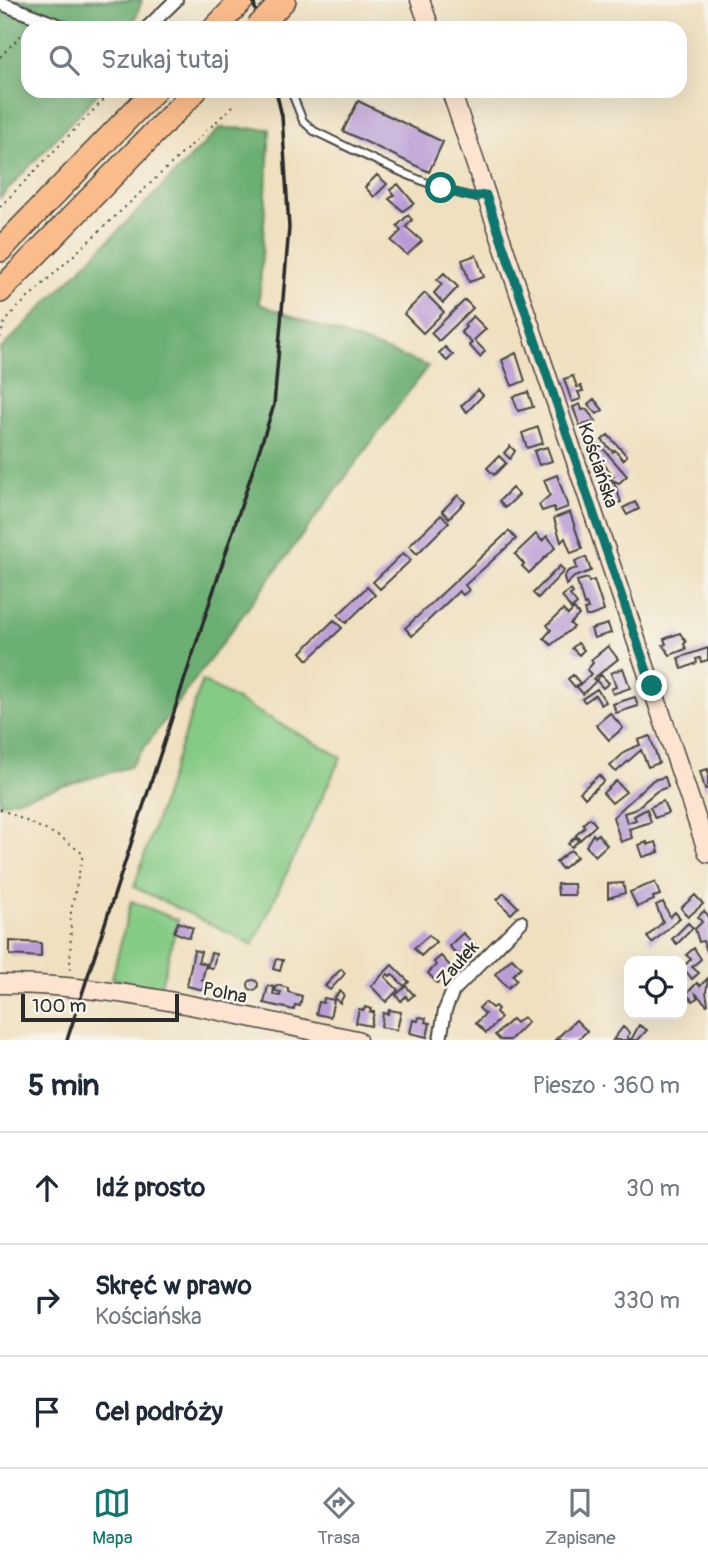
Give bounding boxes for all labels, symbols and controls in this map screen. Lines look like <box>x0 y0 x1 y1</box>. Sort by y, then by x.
search box <box>21 21 687 98</box>
icon: search <box>45 41 83 79</box>
text: Szukaj tutaj <box>101 44 229 76</box>
route start <box>425 172 456 203</box>
street label: Kościańska <box>572 420 624 511</box>
route end <box>636 670 667 701</box>
street label: Zaułek <box>431 936 484 992</box>
map controls <box>624 956 687 1019</box>
button: locate <box>624 956 687 1019</box>
street label: Polna <box>201 977 249 1009</box>
scale bar <box>21 991 178 1023</box>
text: 100 m <box>32 994 86 1018</box>
text: 5 min <box>28 1067 99 1104</box>
text: Pieszo · 360 m <box>533 1071 680 1100</box>
icon: ahead <box>28 1169 66 1207</box>
text: Idź prosto <box>95 1172 205 1204</box>
text: 30 m <box>626 1174 680 1203</box>
text: Skręć w prawo <box>95 1270 252 1302</box>
icon: right <box>28 1281 66 1319</box>
text: 330 m <box>613 1286 680 1315</box>
text: Kościańska <box>95 1302 202 1331</box>
icon: arrive <box>28 1393 66 1431</box>
text: Cel podróży <box>95 1396 223 1428</box>
tab: Mapa <box>92 1484 133 1550</box>
tab: Trasa <box>317 1484 360 1550</box>
tab: Zapisane <box>545 1484 616 1550</box>

